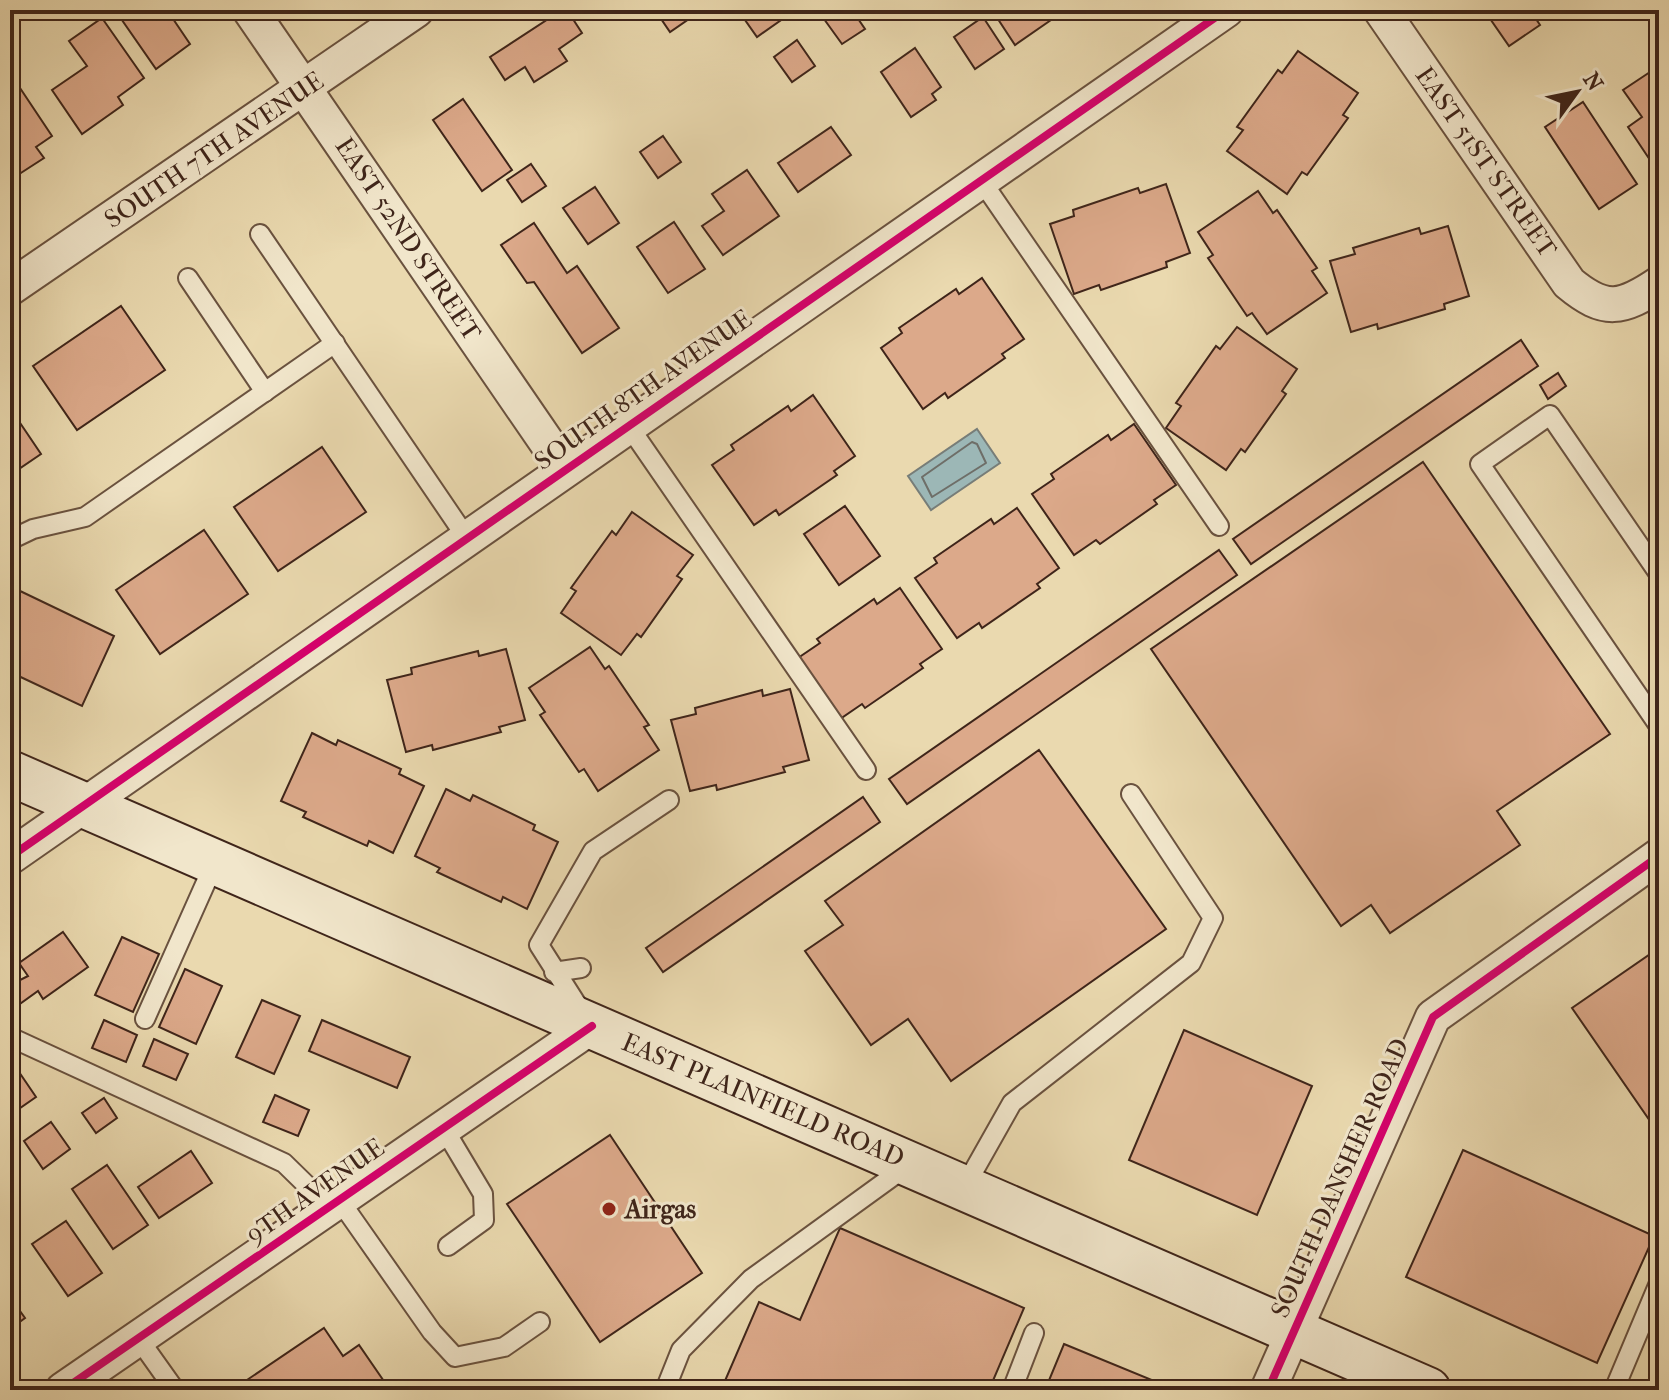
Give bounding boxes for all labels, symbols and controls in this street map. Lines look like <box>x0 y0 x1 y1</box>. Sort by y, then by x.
north arrow <box>1537 52 1617 132</box>
street label: EAST 51ST STREET <box>1409 61 1564 264</box>
street label: SOUTH 7TH AVENUE <box>99 65 329 235</box>
text: N <box>1577 68 1609 96</box>
street label: EAST 52ND STREET <box>329 132 488 347</box>
street label: SOUTH 8TH AVENUE <box>528 303 758 477</box>
street label: EAST PLAINFIELD ROAD <box>617 1026 909 1174</box>
street label: SOUTH DANSHER ROAD <box>1264 1034 1416 1322</box>
street label: 9TH AVENUE <box>240 1132 390 1250</box>
place label: Airgas <box>623 1194 696 1225</box>
marker: Airgas <box>600 1200 618 1218</box>

